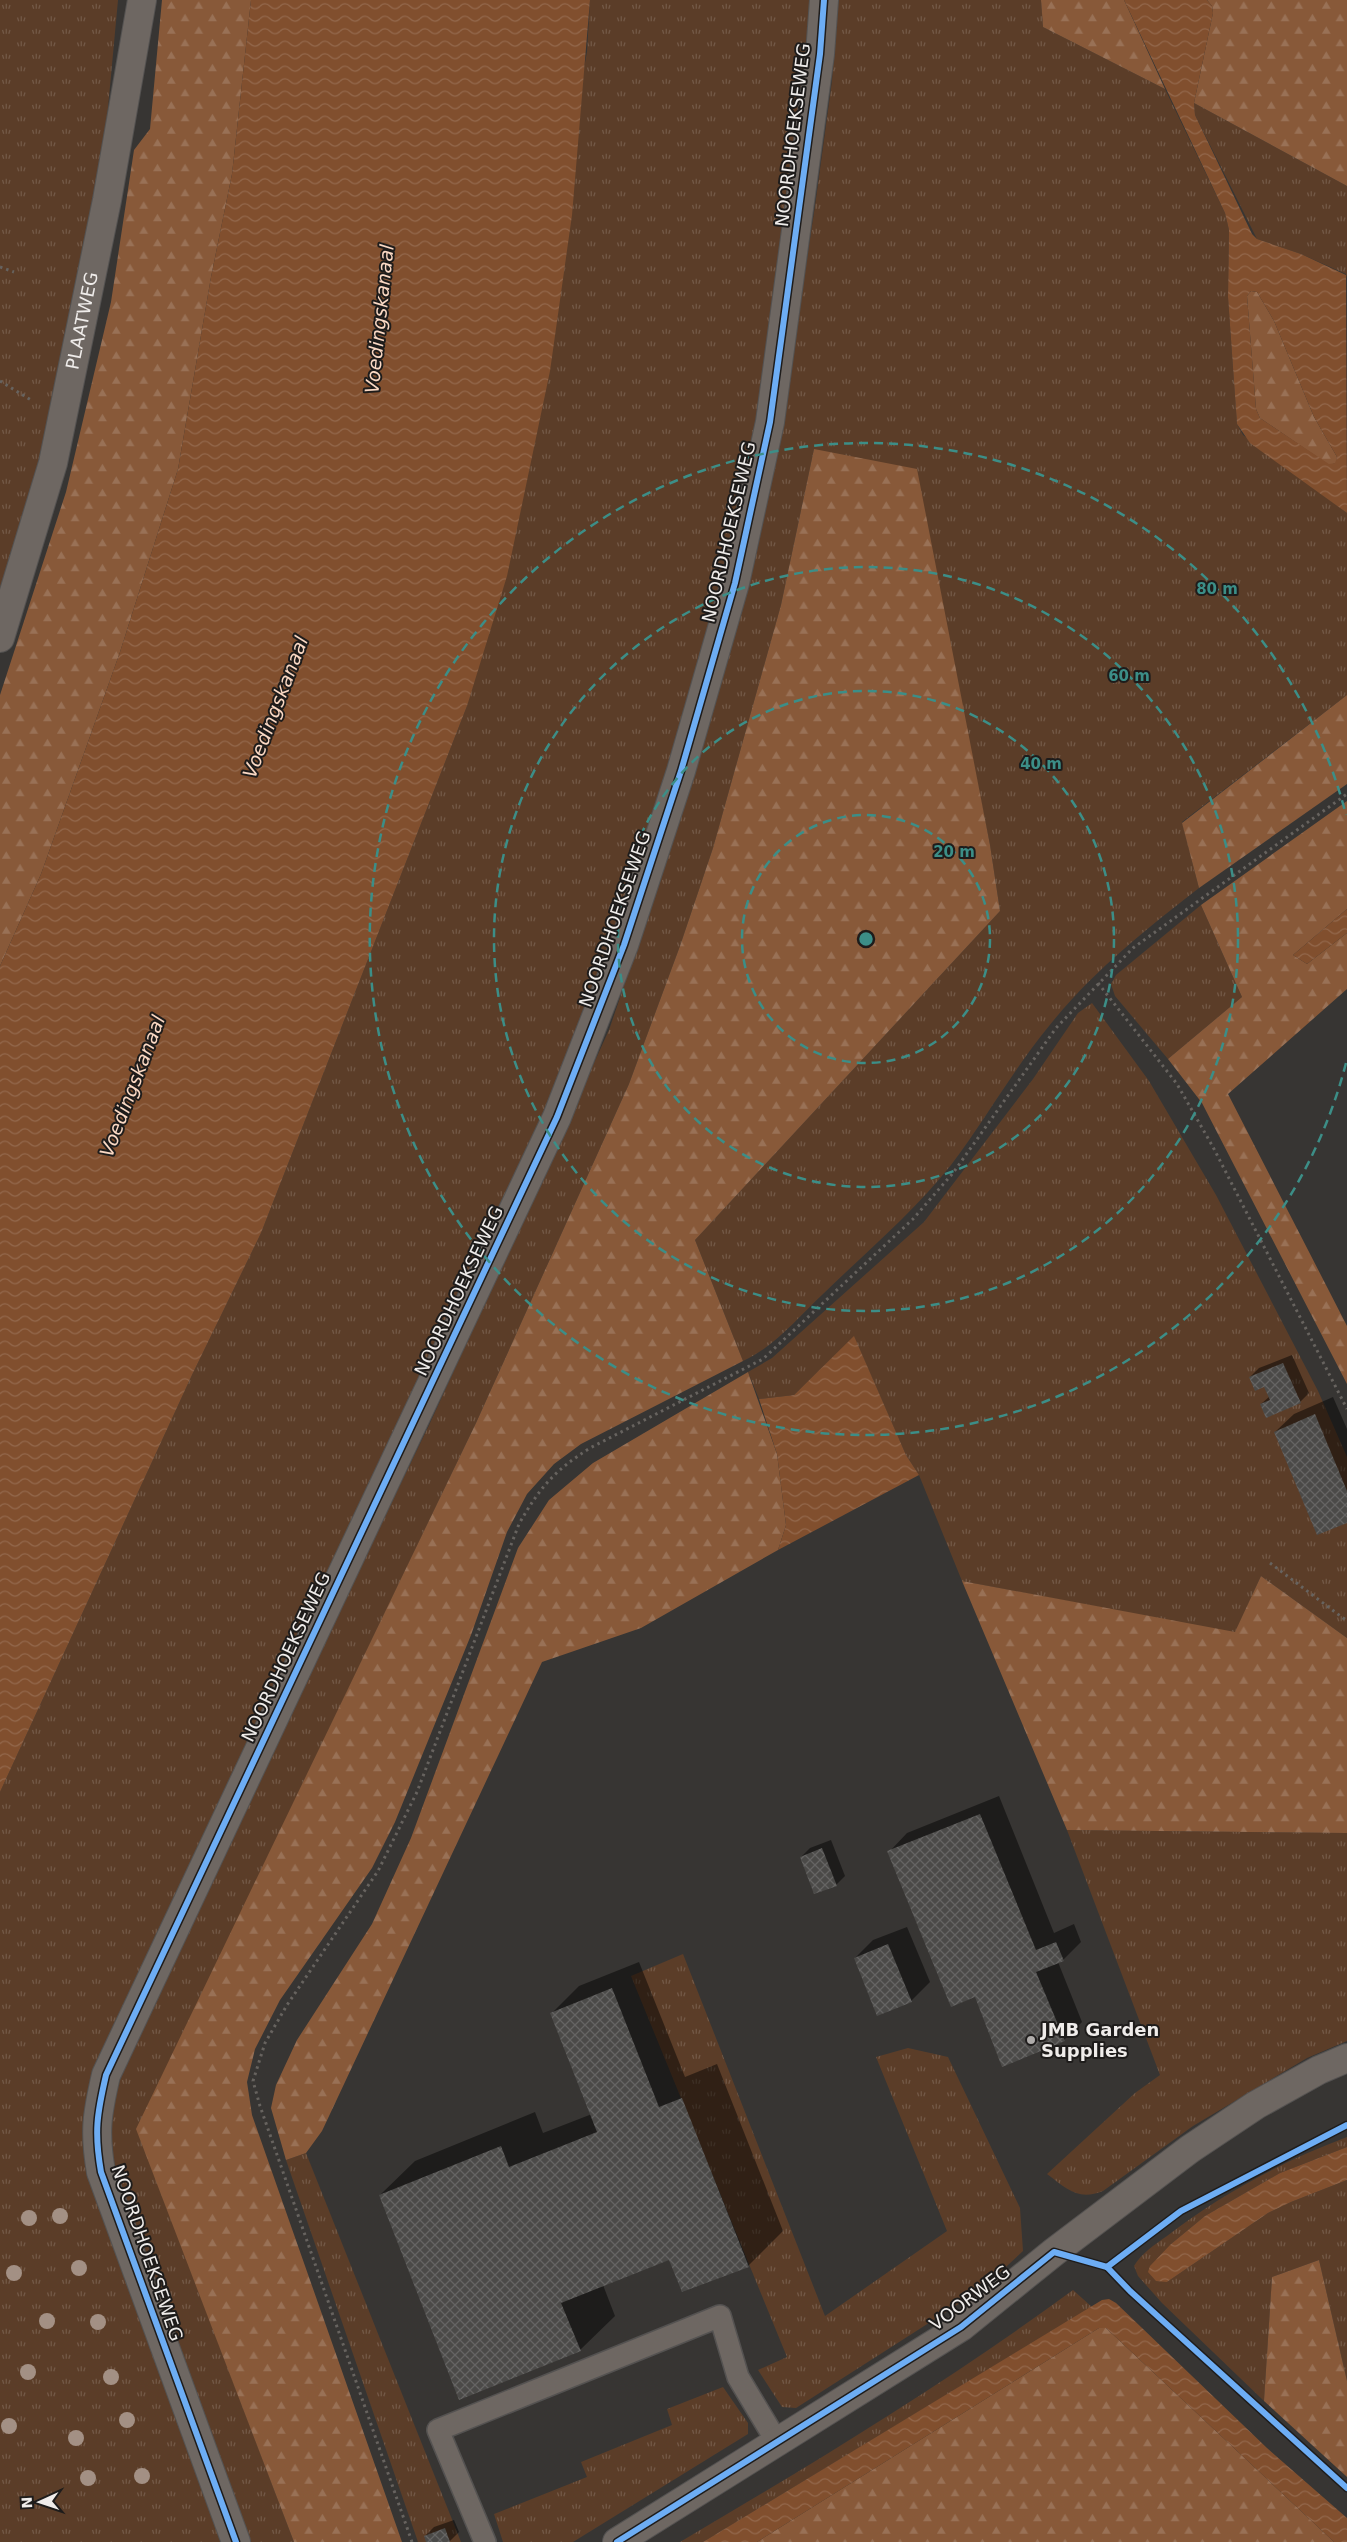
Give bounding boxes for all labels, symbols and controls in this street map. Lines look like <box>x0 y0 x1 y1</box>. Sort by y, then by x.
street label: NOORDHOEKSEWEG <box>771 42 814 228</box>
water label: Voedingskanaal <box>360 243 398 395</box>
street label: PLAATWEG <box>61 270 102 371</box>
street label: NOORDHOEKSEWEG <box>697 439 760 624</box>
text: 80 m <box>1196 580 1238 598</box>
water label: Voedingskanaal <box>238 632 312 781</box>
text: 60 m <box>1108 667 1150 685</box>
text: 40 m <box>1020 755 1062 773</box>
street label: NOORDHOEKSEWEG <box>574 828 655 1010</box>
text: 20 m <box>933 843 975 861</box>
centre of rings <box>857 930 875 948</box>
water label: Voedingskanaal <box>95 1011 169 1160</box>
street label: NOORDHOEKSEWEG <box>410 1203 507 1379</box>
street label: NOORDHOEKSEWEG <box>237 1569 334 1745</box>
place label: JMB Garden Supplies <box>1039 2019 1159 2061</box>
marker: JMB Garden Supplies <box>1025 2034 1037 2046</box>
street label: NOORDHOEKSEWEG <box>107 2162 188 2344</box>
street label: VOORWEG <box>925 2261 1014 2335</box>
north arrow <box>15 2477 65 2527</box>
text: N <box>19 2496 35 2509</box>

